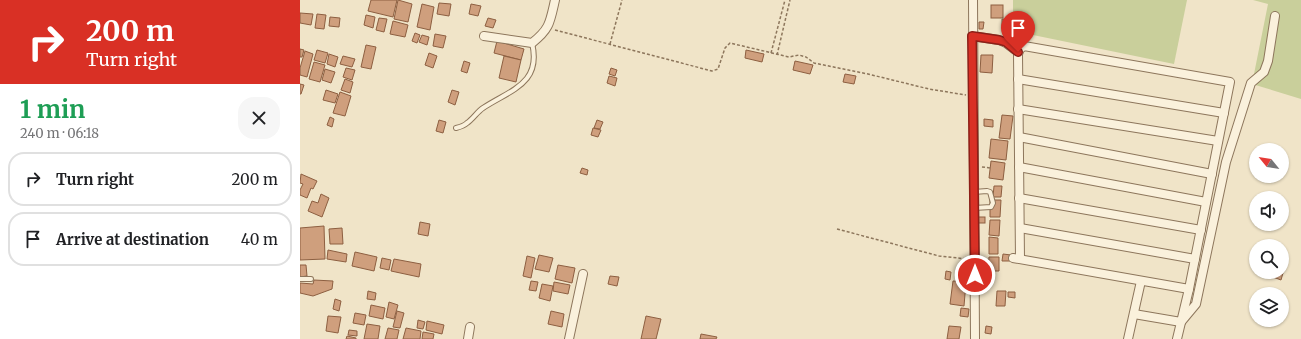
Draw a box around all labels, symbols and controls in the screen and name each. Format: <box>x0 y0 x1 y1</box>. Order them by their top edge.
pin <box>1001 11 1035 52</box>
text: 200 m <box>86 13 174 49</box>
icon: right <box>20 16 72 68</box>
icon: arrive <box>1007 17 1029 39</box>
text: Turn right <box>86 48 177 71</box>
text: 1 min <box>20 94 85 125</box>
button: close <box>238 97 280 139</box>
text: 240 m · 06:18 <box>20 125 99 142</box>
north arrow <box>1249 143 1289 183</box>
map controls <box>1249 143 1289 327</box>
icon: right <box>22 168 44 190</box>
text: Turn right <box>56 170 134 189</box>
text: 200 m <box>231 170 278 189</box>
button: sound <box>1249 191 1289 231</box>
icon: arrive <box>22 228 44 250</box>
text: Arrive at destination <box>56 230 209 249</box>
text: 40 m <box>241 230 278 249</box>
button: search <box>1249 239 1289 279</box>
position arrow <box>954 254 996 296</box>
button: layers <box>1249 287 1289 327</box>

